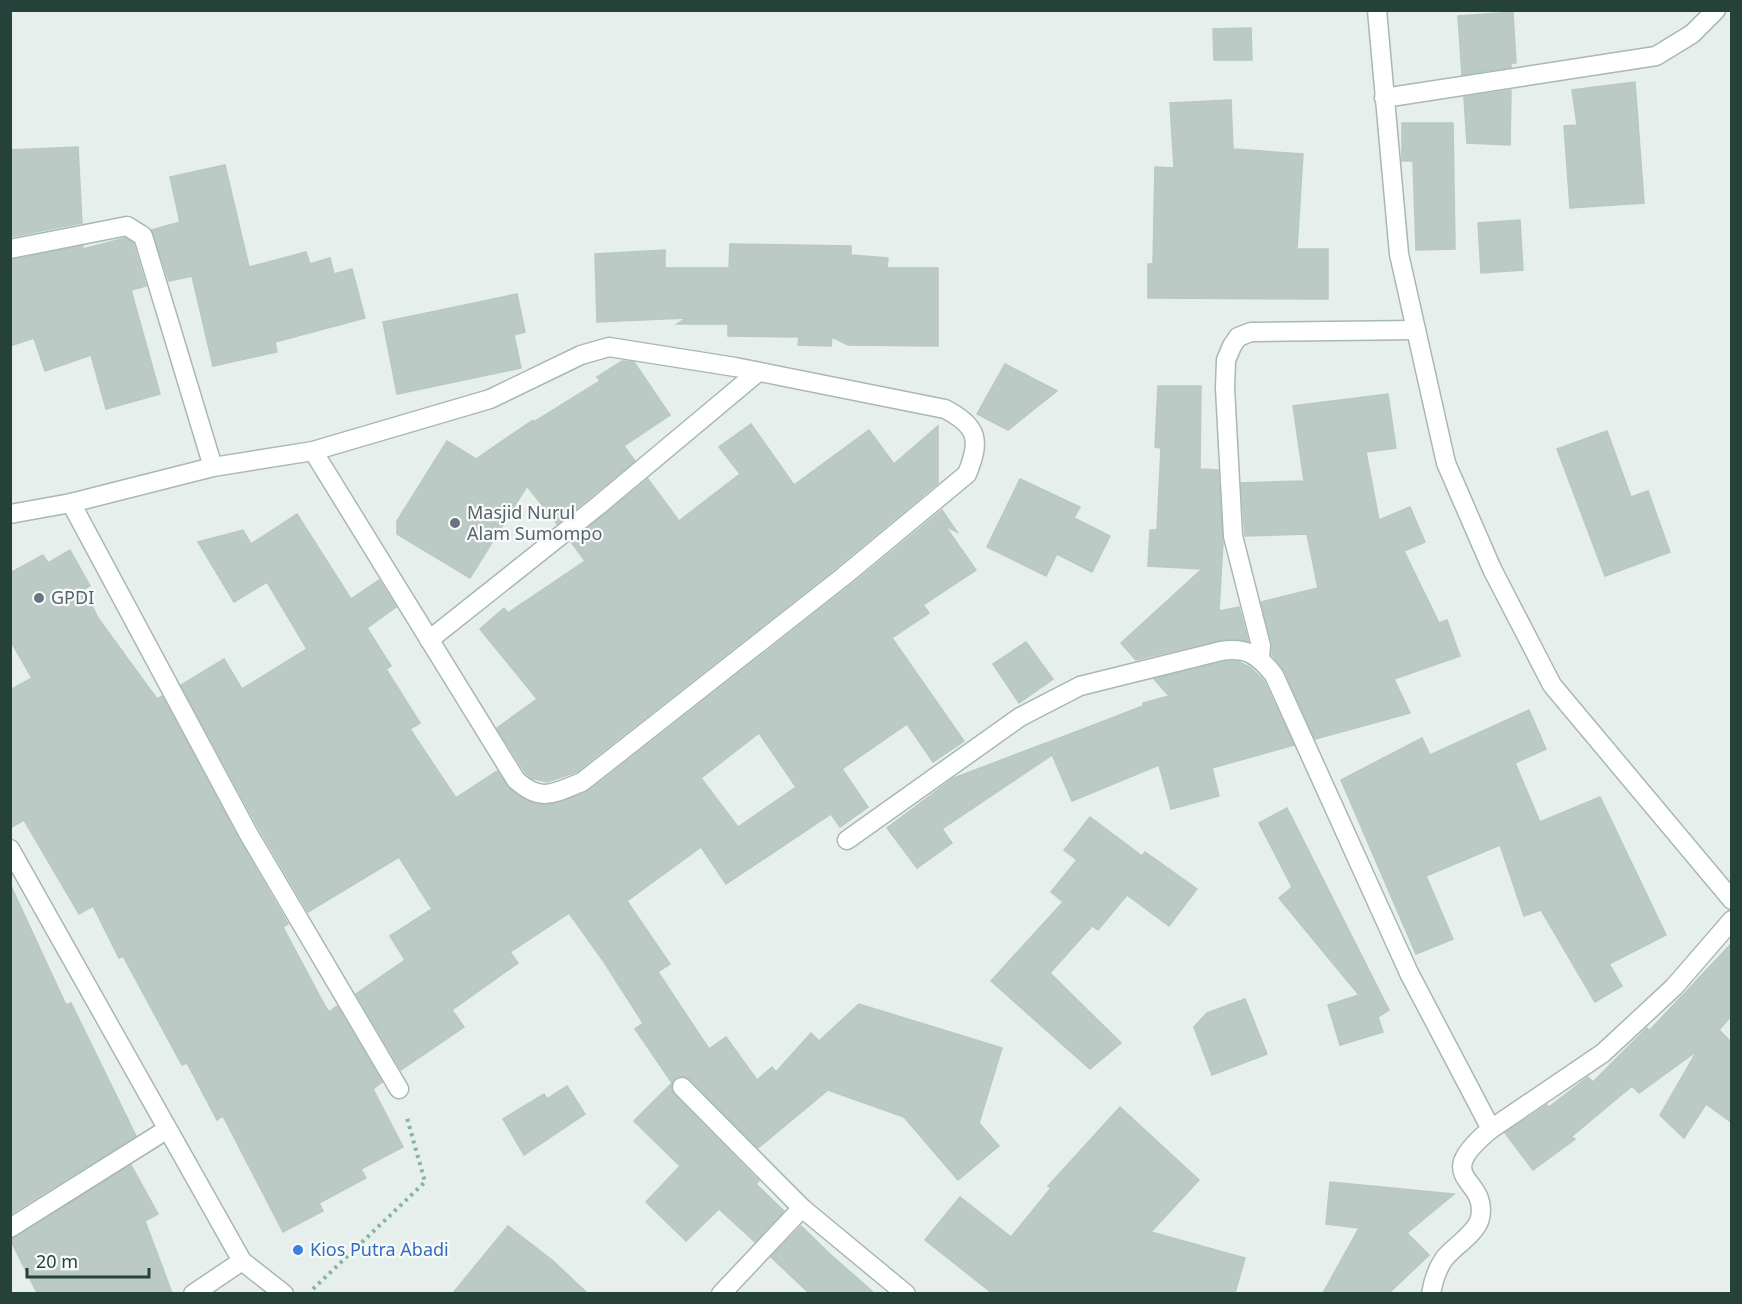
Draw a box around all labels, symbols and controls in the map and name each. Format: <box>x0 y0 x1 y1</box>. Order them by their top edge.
place label: Masjid Nurul Alam Sumompo <box>467 500 602 545</box>
marker: Masjid Nurul Alam Sumompo <box>448 516 462 530</box>
place label: GPDI <box>51 585 94 609</box>
marker: GPDI <box>32 591 46 605</box>
place label: Kios Putra Abadi <box>310 1237 449 1261</box>
scale bar <box>27 1241 148 1279</box>
marker: Kios Putra Abadi <box>291 1243 305 1257</box>
text: 20 m <box>36 1249 78 1273</box>

